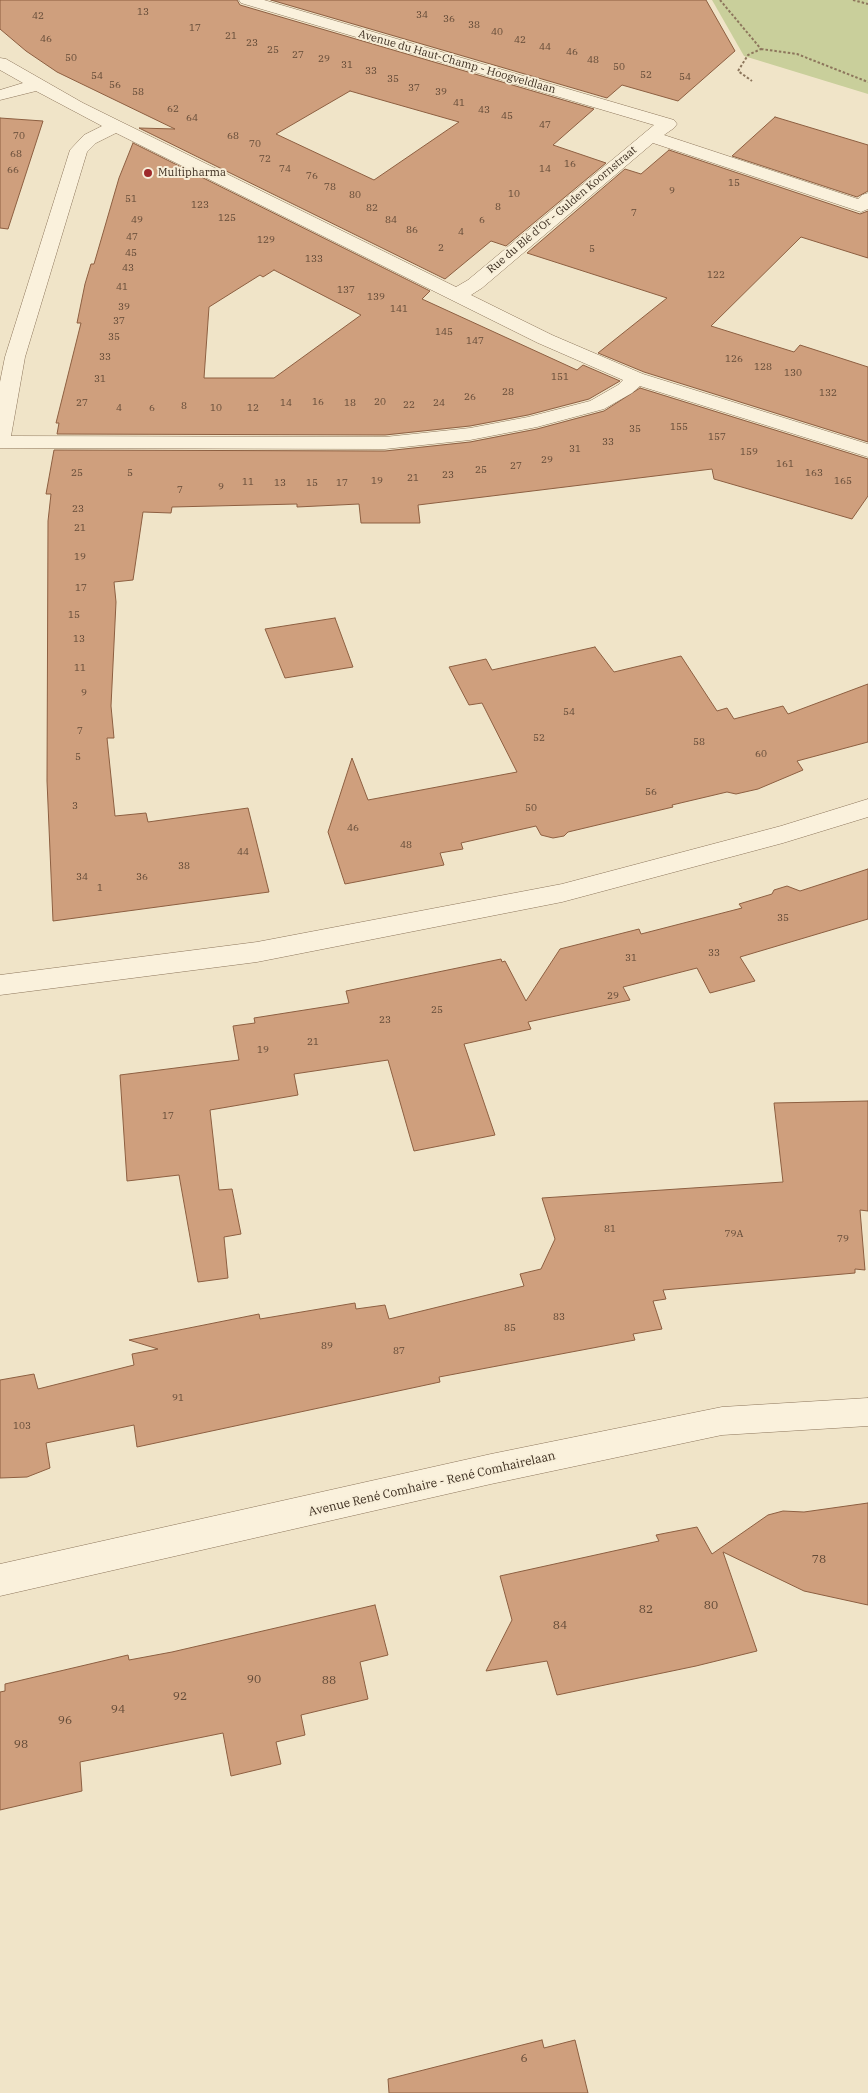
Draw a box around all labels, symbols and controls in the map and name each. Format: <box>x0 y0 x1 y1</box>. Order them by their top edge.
house number: 13 <box>137 6 149 18</box>
house number: 34 <box>416 9 428 21</box>
house number: 42 <box>32 10 44 22</box>
house number: 36 <box>443 13 455 25</box>
house number: 38 <box>468 19 480 31</box>
house number: 17 <box>189 22 201 34</box>
house number: 40 <box>491 26 503 38</box>
street label: Avenue du Haut-Champ - Hoogveldlaan <box>357 27 557 97</box>
house number: 21 <box>225 30 237 42</box>
house number: 46 <box>40 33 52 45</box>
house number: 42 <box>514 34 526 46</box>
house number: 23 <box>246 37 258 49</box>
house number: 44 <box>539 41 551 53</box>
house number: 25 <box>267 44 279 56</box>
house number: 46 <box>566 46 578 58</box>
house number: 27 <box>292 49 304 61</box>
house number: 50 <box>65 52 77 64</box>
house number: 29 <box>318 53 330 65</box>
house number: 48 <box>587 54 599 66</box>
house number: 31 <box>341 59 353 71</box>
house number: 50 <box>613 61 625 73</box>
house number: 33 <box>365 65 377 77</box>
house number: 52 <box>640 69 652 81</box>
house number: 54 <box>91 70 103 82</box>
house number: 54 <box>679 71 691 83</box>
house number: 35 <box>387 73 399 85</box>
house number: 56 <box>109 79 121 91</box>
house number: 37 <box>408 82 420 94</box>
house number: 58 <box>132 86 144 98</box>
house number: 39 <box>435 86 447 98</box>
house number: 41 <box>453 97 465 109</box>
house number: 62 <box>167 103 179 115</box>
house number: 43 <box>478 104 490 116</box>
house number: 45 <box>501 110 513 122</box>
house number: 64 <box>186 112 198 124</box>
house number: 47 <box>539 119 551 131</box>
house number: 70 <box>13 130 25 142</box>
house number: 68 <box>227 130 239 142</box>
house number: 70 <box>249 138 261 150</box>
street label: Rue du Blé d'Or - Gulden Koornstraat <box>485 144 639 276</box>
house number: 68 <box>10 148 22 160</box>
house number: 72 <box>259 153 271 165</box>
house number: 16 <box>564 158 576 170</box>
house number: 74 <box>279 163 291 175</box>
house number: 14 <box>539 163 551 175</box>
house number: 66 <box>7 164 19 176</box>
place label: Multipharma <box>158 166 226 180</box>
marker: Multipharma <box>142 167 154 179</box>
house number: 76 <box>306 170 318 182</box>
house number: 15 <box>728 177 740 189</box>
house number: 78 <box>324 181 336 193</box>
house number: 9 <box>669 185 675 197</box>
house number: 10 <box>508 188 520 200</box>
house number: 80 <box>349 189 361 201</box>
house number: 51 <box>125 193 137 205</box>
house number: 123 <box>191 199 209 211</box>
house number: 8 <box>495 201 501 213</box>
house number: 82 <box>366 202 378 214</box>
house number: 7 <box>631 207 637 219</box>
house number: 125 <box>218 212 236 224</box>
house number: 49 <box>131 214 143 226</box>
house number: 84 <box>385 214 397 226</box>
house number: 6 <box>479 214 485 226</box>
house number: 86 <box>406 224 418 236</box>
house number: 4 <box>458 226 464 238</box>
house number: 47 <box>126 231 138 243</box>
house number: 129 <box>257 234 275 246</box>
house number: 2 <box>438 242 444 254</box>
house number: 5 <box>589 243 595 255</box>
house number: 45 <box>125 247 137 259</box>
house number: 133 <box>305 253 323 265</box>
house number: 43 <box>122 262 134 274</box>
house number: 122 <box>707 269 725 281</box>
house number: 41 <box>116 281 128 293</box>
house number: 137 <box>337 284 355 296</box>
house number: 139 <box>367 291 385 303</box>
house number: 39 <box>118 301 130 313</box>
house number: 141 <box>390 303 408 315</box>
house number: 37 <box>113 315 125 327</box>
house number: 145 <box>435 326 453 338</box>
house number: 35 <box>108 331 120 343</box>
house number: 147 <box>466 335 484 347</box>
house number: 33 <box>99 351 111 363</box>
house number: 126 <box>725 353 743 365</box>
house number: 128 <box>754 361 772 373</box>
house number: 130 <box>784 367 802 379</box>
house number: 151 <box>551 371 569 383</box>
house number: 31 <box>94 373 106 385</box>
house number: 28 <box>502 386 514 398</box>
house number: 132 <box>819 387 837 399</box>
house number: 26 <box>464 391 476 403</box>
house number: 16 <box>312 396 324 408</box>
house number: 20 <box>374 396 386 408</box>
house number: 27 <box>76 397 88 409</box>
house number: 14 <box>280 397 292 409</box>
house number: 18 <box>344 397 356 409</box>
house number: 24 <box>433 397 445 409</box>
house number: 22 <box>403 399 415 411</box>
house number: 8 <box>181 400 187 412</box>
house number: 4 <box>116 402 122 414</box>
house number: 6 <box>149 402 155 414</box>
house number: 10 <box>210 402 222 414</box>
house number: 12 <box>247 402 259 414</box>
house number: 155 <box>670 421 688 433</box>
house number: 35 <box>629 423 641 435</box>
house number: 157 <box>708 431 726 443</box>
house number: 33 <box>602 436 614 448</box>
house number: 31 <box>569 443 581 455</box>
house number: 159 <box>740 446 758 458</box>
house number: 29 <box>541 454 553 466</box>
house number: 161 <box>776 458 794 470</box>
house number: 27 <box>510 460 522 472</box>
house number: 25 <box>475 464 487 476</box>
house number: 25 <box>71 467 83 479</box>
house number: 5 <box>127 467 133 479</box>
house number: 163 <box>805 467 823 479</box>
house number: 23 <box>442 469 454 481</box>
house number: 21 <box>407 472 419 484</box>
house number: 19 <box>371 475 383 487</box>
house number: 165 <box>834 475 852 487</box>
house number: 11 <box>242 476 254 488</box>
house number: 13 <box>274 477 286 489</box>
house number: 15 <box>306 477 318 489</box>
house number: 17 <box>336 477 348 489</box>
house number: 9 <box>218 481 224 493</box>
house number: 7 <box>177 484 183 496</box>
house number: 23 <box>72 503 84 515</box>
house number: 21 <box>74 522 86 534</box>
house number: 19 <box>74 551 86 563</box>
house number: 17 <box>75 582 87 594</box>
house number: 15 <box>68 609 80 621</box>
house number: 13 <box>73 633 85 645</box>
house number: 11 <box>74 662 86 674</box>
house number: 9 <box>81 687 87 699</box>
house number: 54 <box>563 706 575 718</box>
house number: 7 <box>77 725 83 737</box>
house number: 52 <box>533 732 545 744</box>
house number: 58 <box>693 736 705 748</box>
house number: 60 <box>755 748 767 760</box>
house number: 5 <box>75 751 81 763</box>
house number: 56 <box>645 786 657 798</box>
house number: 3 <box>72 800 78 812</box>
house number: 50 <box>525 802 537 814</box>
house number: 46 <box>347 822 359 834</box>
house number: 48 <box>400 839 412 851</box>
house number: 44 <box>237 846 249 858</box>
house number: 38 <box>178 860 190 872</box>
house number: 34 <box>76 871 88 883</box>
house number: 36 <box>136 871 148 883</box>
house number: 1 <box>97 882 103 894</box>
house number: 35 <box>777 912 789 924</box>
house number: 33 <box>708 947 720 959</box>
house number: 31 <box>625 952 637 964</box>
house number: 29 <box>607 990 619 1002</box>
house number: 25 <box>431 1004 443 1016</box>
house number: 23 <box>379 1014 391 1026</box>
house number: 21 <box>307 1036 319 1048</box>
house number: 19 <box>257 1044 269 1056</box>
house number: 17 <box>162 1110 174 1122</box>
house number: 81 <box>604 1223 616 1235</box>
house number: 79A <box>725 1228 743 1240</box>
house number: 79 <box>837 1233 849 1245</box>
house number: 83 <box>553 1311 565 1323</box>
house number: 85 <box>504 1322 516 1334</box>
house number: 89 <box>321 1340 333 1352</box>
house number: 87 <box>393 1345 405 1357</box>
house number: 91 <box>172 1392 184 1404</box>
house number: 103 <box>13 1420 31 1432</box>
street label: Avenue René Comhaire - René Comhairelaan <box>307 1449 557 1519</box>
house number: 78 <box>812 1553 826 1567</box>
house number: 80 <box>704 1599 718 1613</box>
house number: 82 <box>639 1603 653 1617</box>
house number: 84 <box>553 1619 567 1633</box>
house number: 90 <box>247 1673 261 1687</box>
house number: 88 <box>322 1674 336 1688</box>
house number: 92 <box>173 1690 187 1704</box>
house number: 94 <box>111 1703 125 1717</box>
house number: 96 <box>58 1714 72 1728</box>
house number: 98 <box>14 1738 28 1752</box>
house number: 6 <box>520 2052 528 2066</box>

